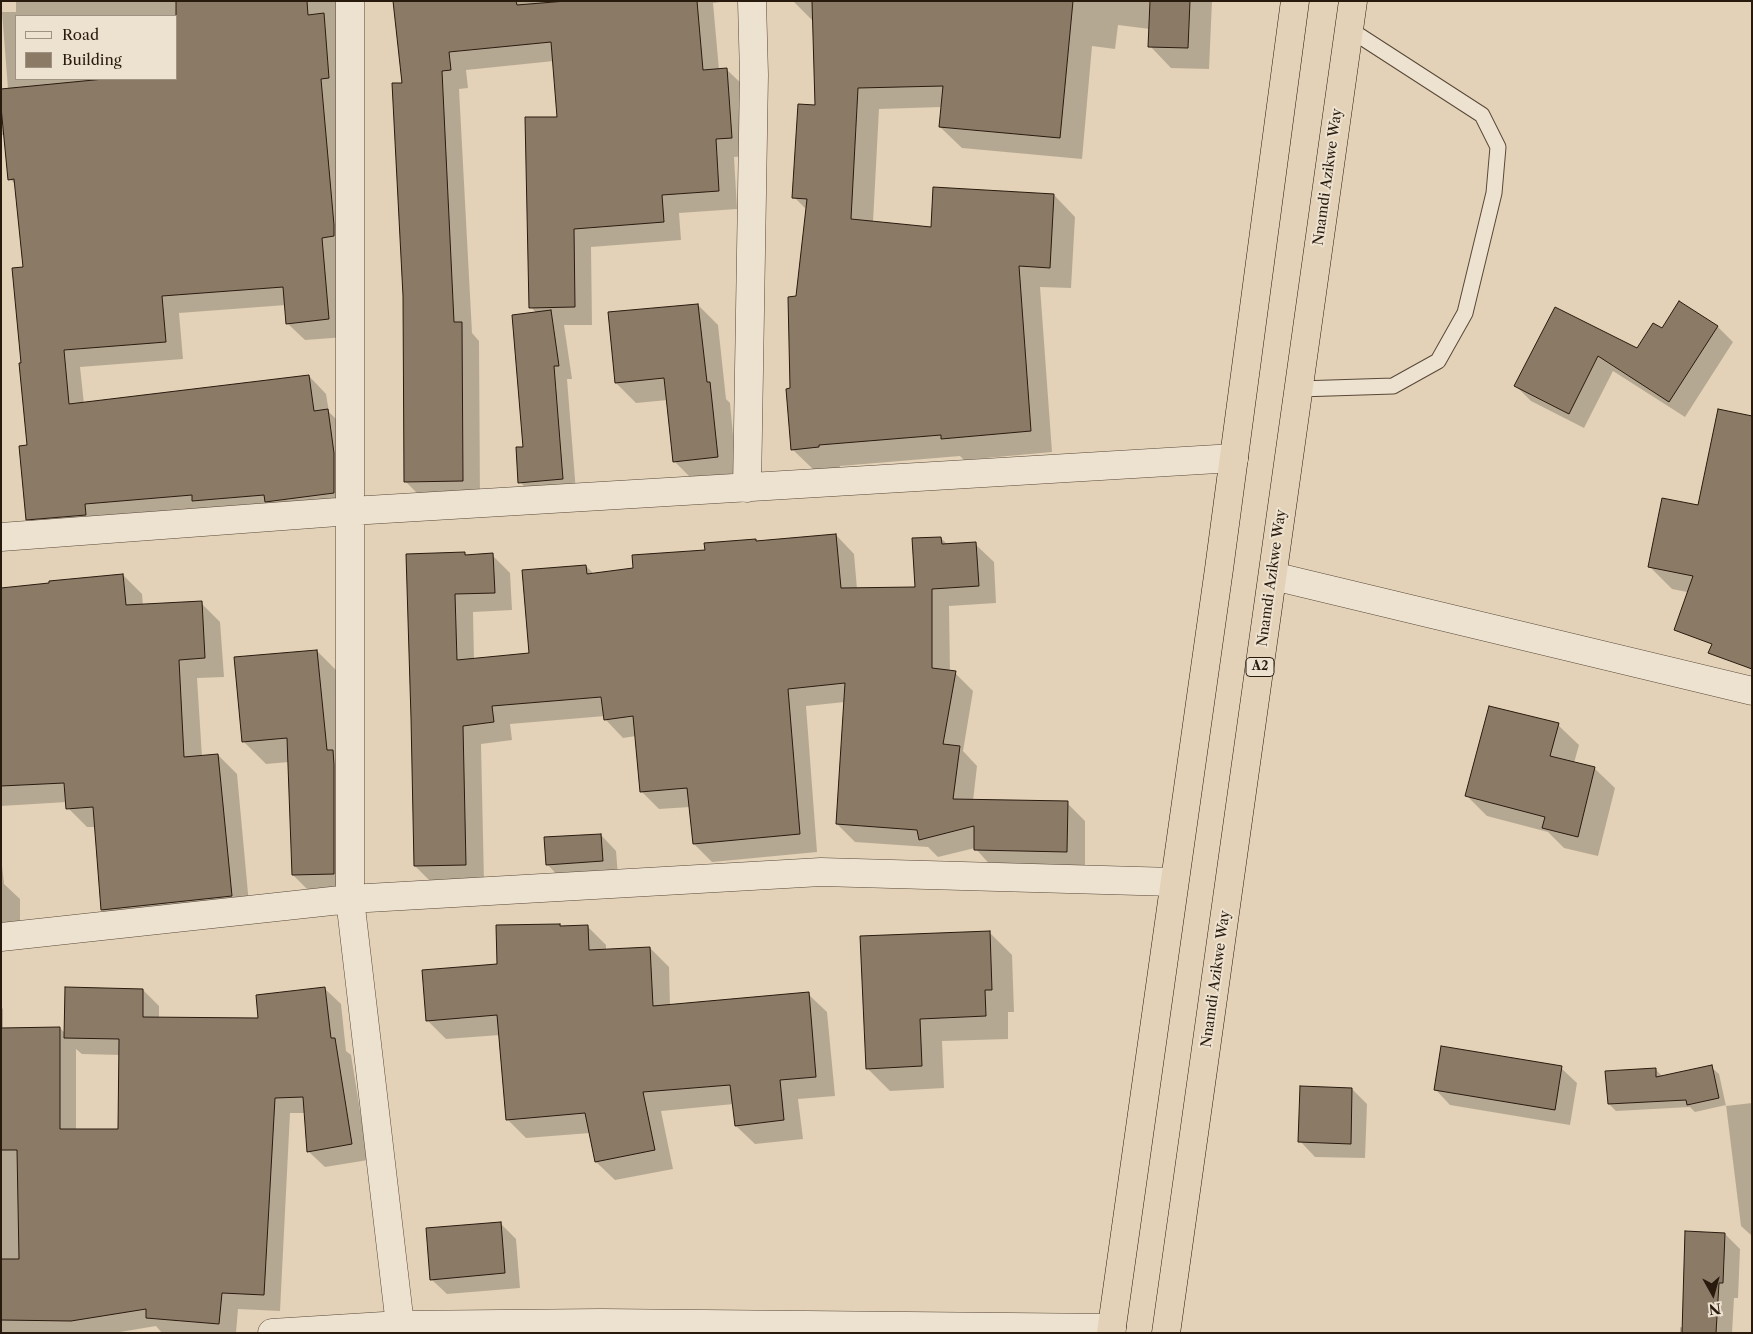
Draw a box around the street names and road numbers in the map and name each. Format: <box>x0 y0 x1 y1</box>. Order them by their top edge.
street label: Nnamdi Azikwe Way <box>1310 107 1346 247</box>
street label: Nnamdi Azikwe Way <box>1254 508 1290 648</box>
road number: A2 <box>1246 658 1274 676</box>
street label: Nnamdi Azikwe Way <box>1198 909 1234 1049</box>

